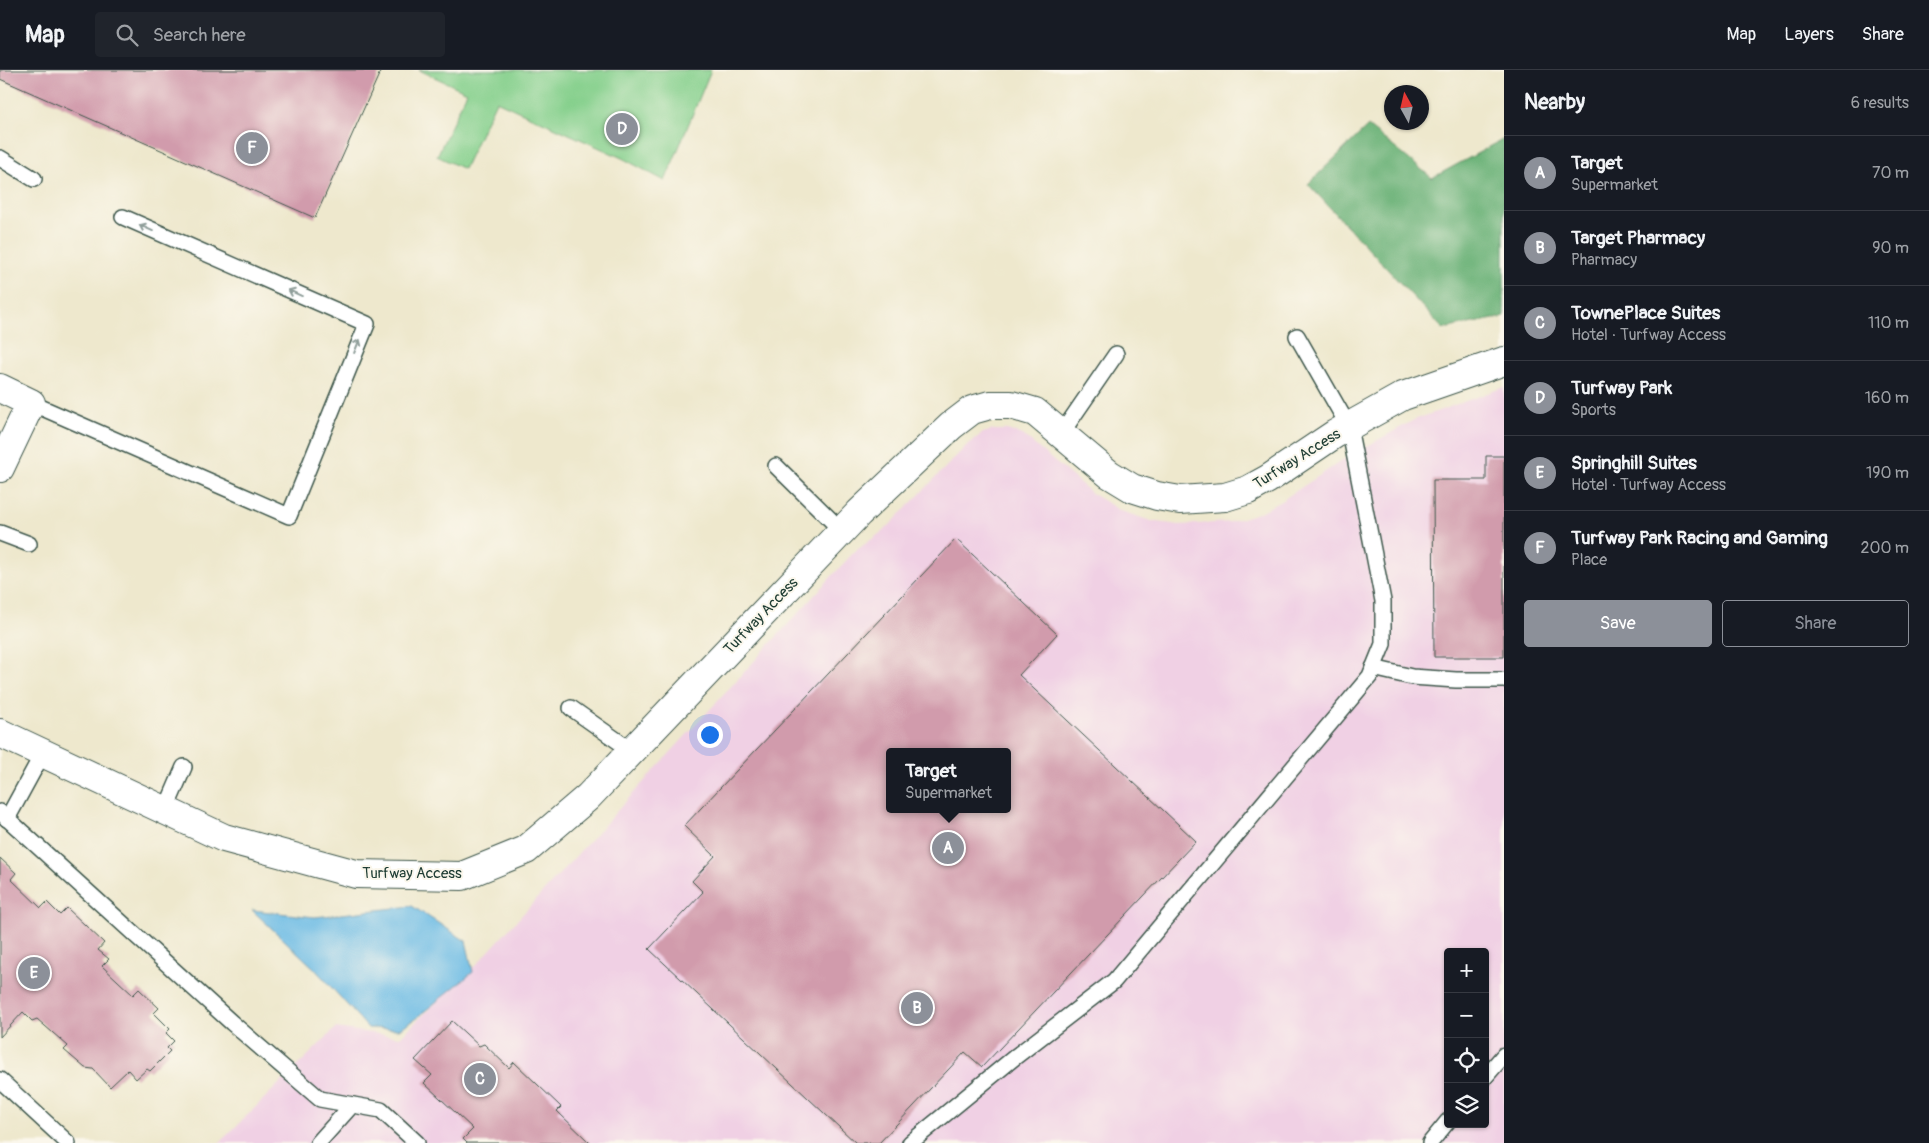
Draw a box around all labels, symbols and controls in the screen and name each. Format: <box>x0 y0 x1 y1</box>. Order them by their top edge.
search box <box>95 12 445 57</box>
text: Map <box>25 20 65 49</box>
icon: search <box>113 21 141 49</box>
text: Search here <box>153 23 246 47</box>
text: Map <box>1727 23 1756 46</box>
text: Layers <box>1784 23 1834 46</box>
text: Share <box>1862 23 1904 46</box>
north arrow <box>1384 85 1429 130</box>
text: Nearby <box>1524 89 1585 116</box>
text: 6 results <box>1851 93 1909 113</box>
pin: D <box>606 110 638 148</box>
pin: F <box>236 129 268 167</box>
text: Target <box>1571 151 1623 175</box>
text: A <box>1535 163 1545 183</box>
text: 70 m <box>1872 163 1909 183</box>
text: Supermarket <box>1571 175 1658 195</box>
one-way arrow <box>139 222 154 232</box>
text: Target Pharmacy <box>1571 226 1705 250</box>
text: B <box>1535 238 1545 258</box>
text: 90 m <box>1872 238 1909 258</box>
text: Pharmacy <box>1571 250 1637 270</box>
one-way arrow <box>288 287 303 297</box>
text: TownePlace Suites <box>1571 301 1720 325</box>
text: C <box>1535 313 1545 333</box>
text: 110 m <box>1868 313 1909 333</box>
text: Hotel · Turfway Access <box>1571 325 1726 345</box>
one-way arrow <box>354 339 363 354</box>
text: Turfway Park <box>1571 376 1672 400</box>
text: D <box>1535 388 1545 408</box>
text: 160 m <box>1865 388 1909 408</box>
text: Sports <box>1571 400 1616 420</box>
street label: Turfway Access <box>1250 424 1344 493</box>
text: Springhill Suites <box>1571 451 1697 475</box>
text: E <box>1536 463 1544 483</box>
text: 190 m <box>1866 463 1909 483</box>
text: Hotel · Turfway Access <box>1571 475 1726 495</box>
text: Turfway Park Racing and Gaming <box>1571 526 1828 550</box>
text: F <box>1535 538 1545 558</box>
text: 200 m <box>1861 538 1909 558</box>
text: Place <box>1571 550 1607 570</box>
street label: Turfway Access <box>720 573 803 658</box>
button: Save <box>1524 600 1712 647</box>
button: Share <box>1722 600 1909 647</box>
your location <box>697 722 723 748</box>
popup <box>886 748 1011 813</box>
text: Target <box>905 759 957 783</box>
text: Supermarket <box>905 783 992 803</box>
pin: A <box>932 829 964 867</box>
street label: Turfway Access <box>362 864 462 883</box>
map controls <box>1444 948 1489 1128</box>
button: + <box>1444 948 1489 993</box>
pin: E <box>18 954 50 992</box>
pin: B <box>901 989 933 1027</box>
button: − <box>1444 993 1489 1038</box>
button: locate <box>1444 1038 1489 1083</box>
pin: C <box>464 1060 496 1098</box>
button: layers <box>1444 1083 1489 1128</box>

